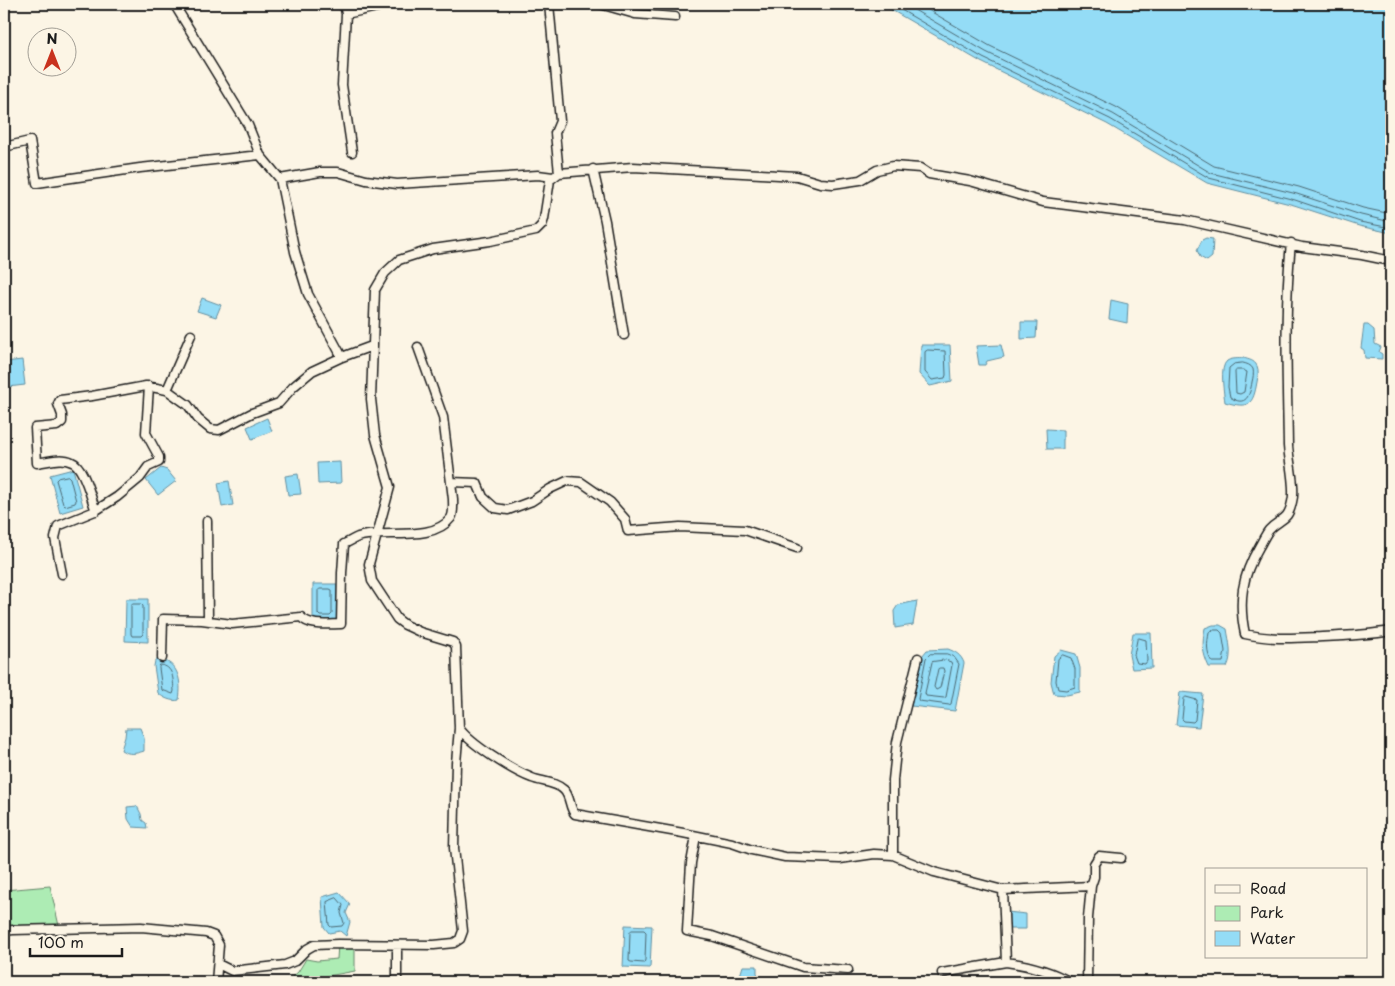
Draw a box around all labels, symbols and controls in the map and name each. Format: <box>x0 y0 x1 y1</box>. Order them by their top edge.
north arrow <box>28 28 78 78</box>
text: N <box>46 28 58 49</box>
legend <box>1205 868 1368 958</box>
text: Road <box>1250 876 1286 899</box>
text: Park <box>1250 900 1284 923</box>
scale bar <box>30 926 122 958</box>
text: Water <box>1250 926 1295 949</box>
text: 100 m <box>38 930 84 953</box>

